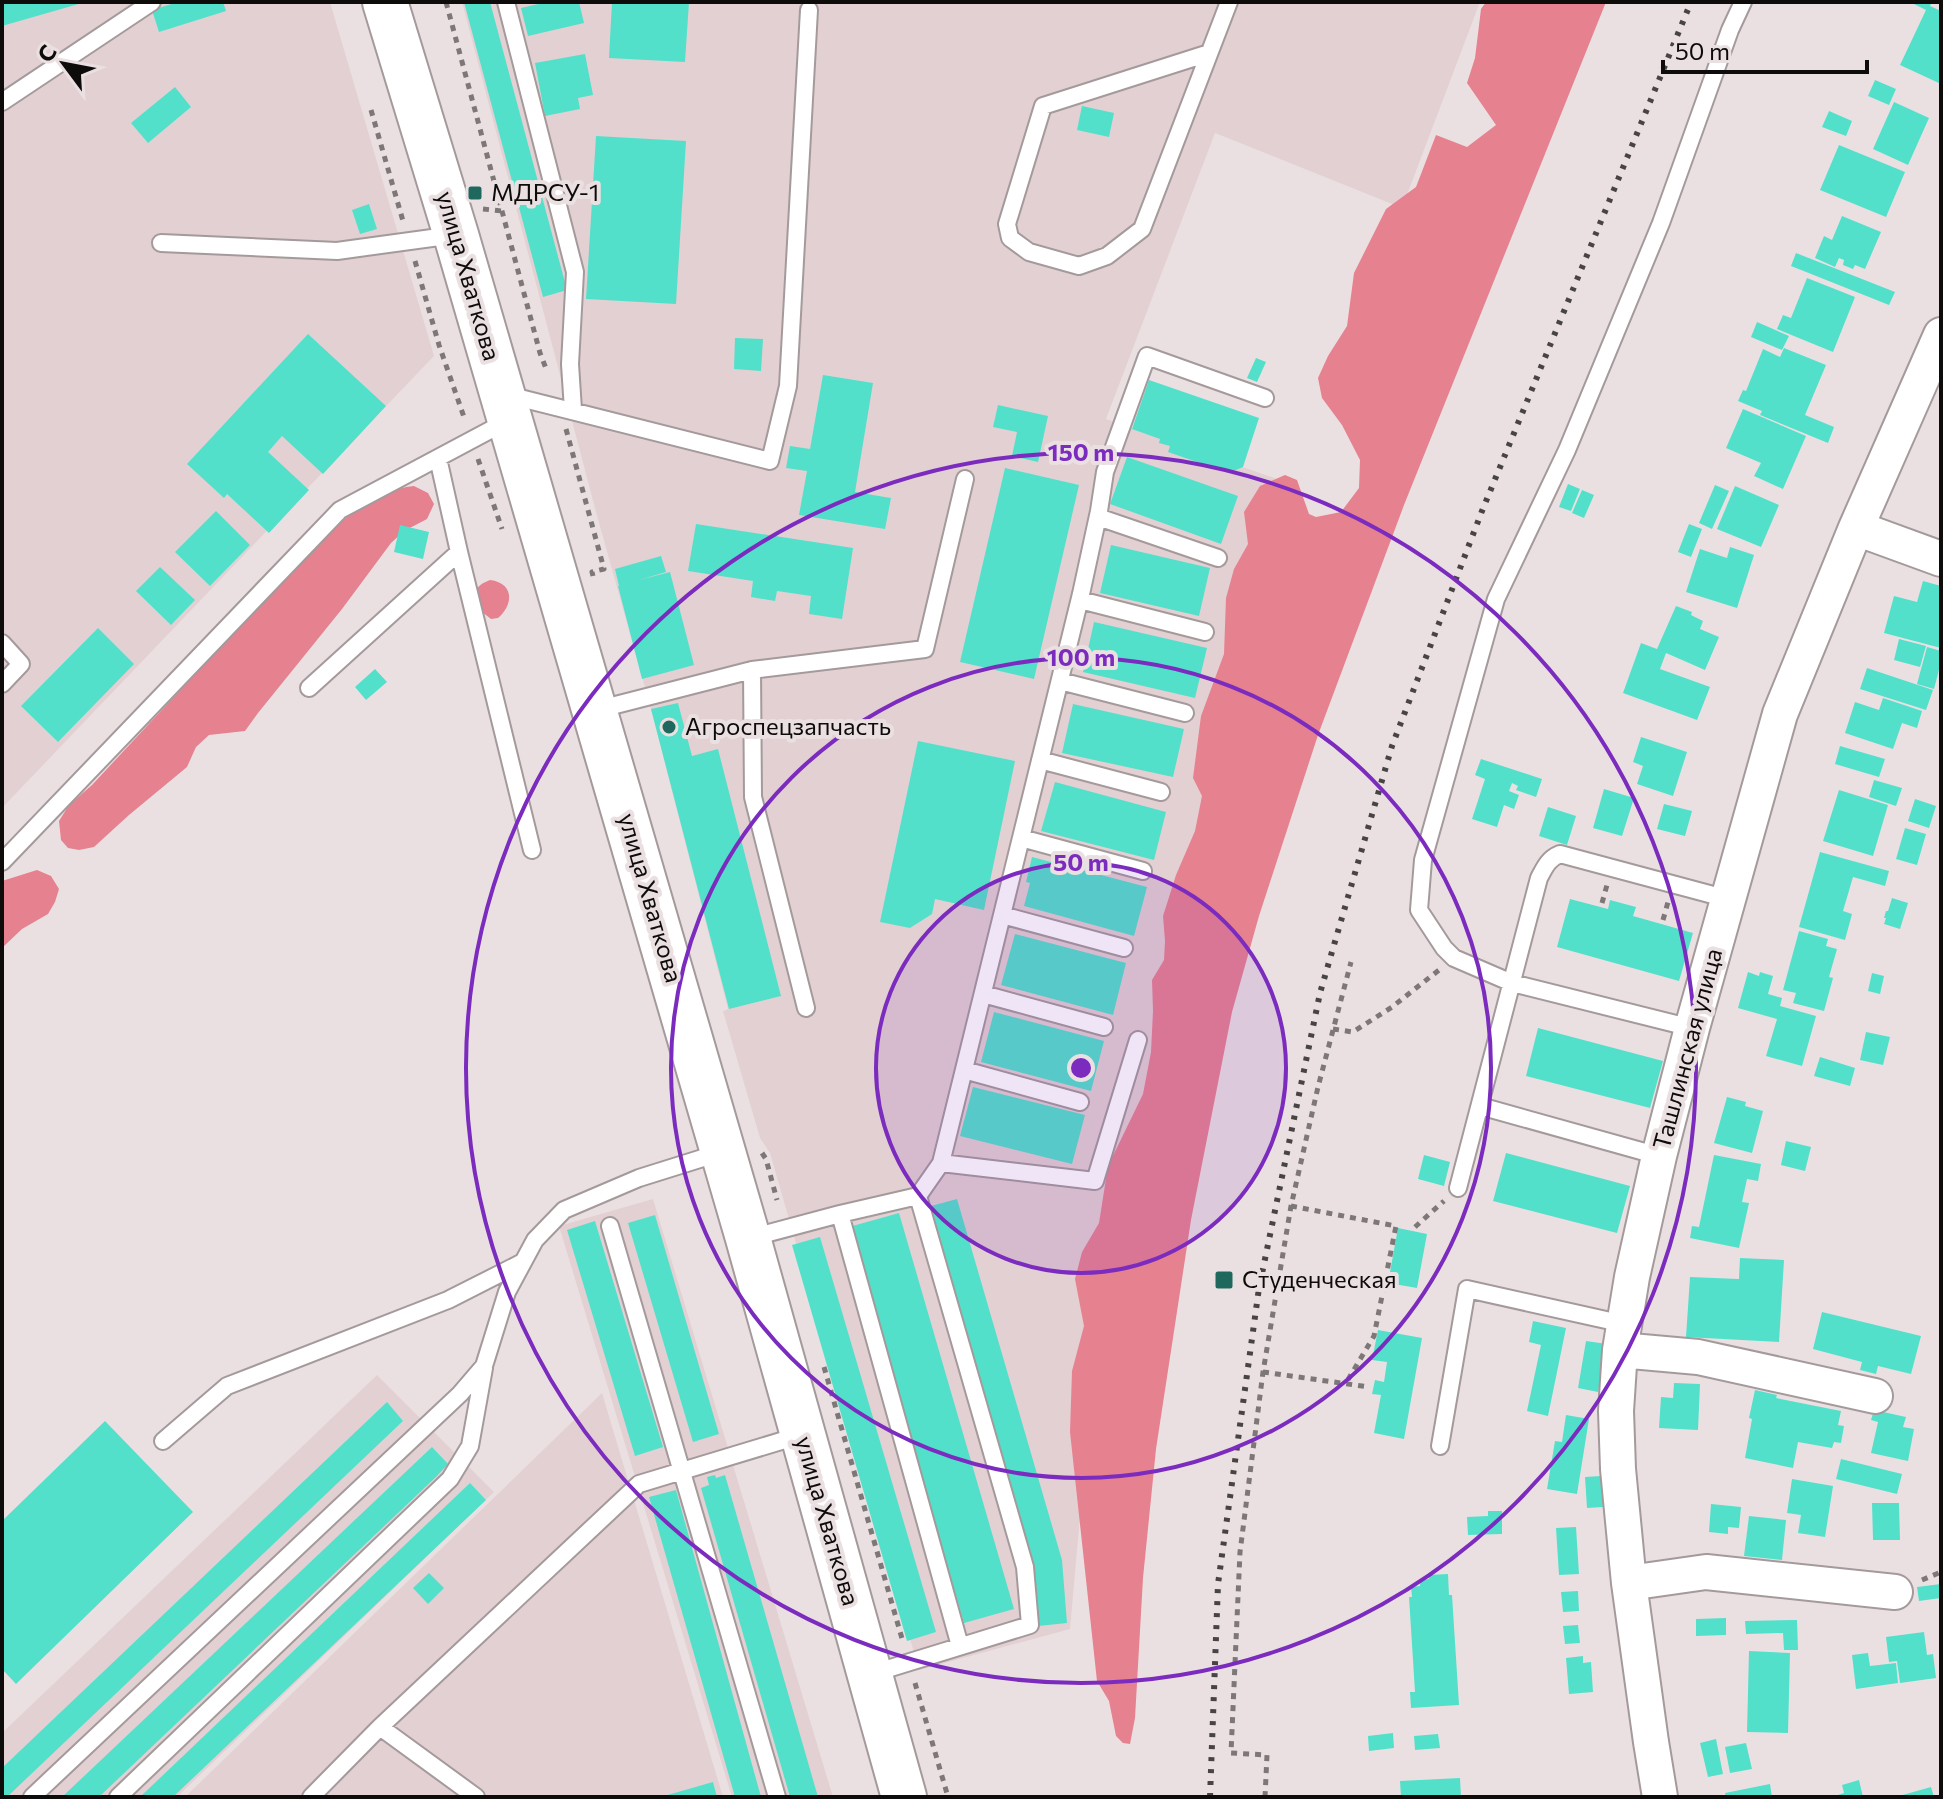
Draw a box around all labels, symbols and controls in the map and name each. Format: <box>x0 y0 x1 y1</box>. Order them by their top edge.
north arrow <box>24 24 104 104</box>
scale bar <box>1663 24 1867 74</box>
text: 50 m <box>1675 36 1730 65</box>
text: С <box>31 40 62 67</box>
place label: МДРСУ-1 <box>491 177 599 206</box>
marker: МДРСУ-1 <box>466 184 484 202</box>
street label: улица Хваткова <box>431 188 507 364</box>
text: 150 m <box>1048 437 1114 466</box>
text: 100 m <box>1047 642 1115 671</box>
place label: Агроспецзапчасть <box>685 711 891 740</box>
marker: Агроспецзапчасть <box>660 718 678 736</box>
street label: улица Хваткова <box>613 810 689 986</box>
text: 50 m <box>1053 847 1109 876</box>
street label: Ташлинская улица <box>1646 945 1727 1152</box>
centre of rings <box>1067 1054 1095 1082</box>
place label: Студенческая <box>1242 1264 1397 1293</box>
marker: Студенческая <box>1213 1269 1235 1291</box>
street label: улица Хваткова <box>790 1433 866 1609</box>

